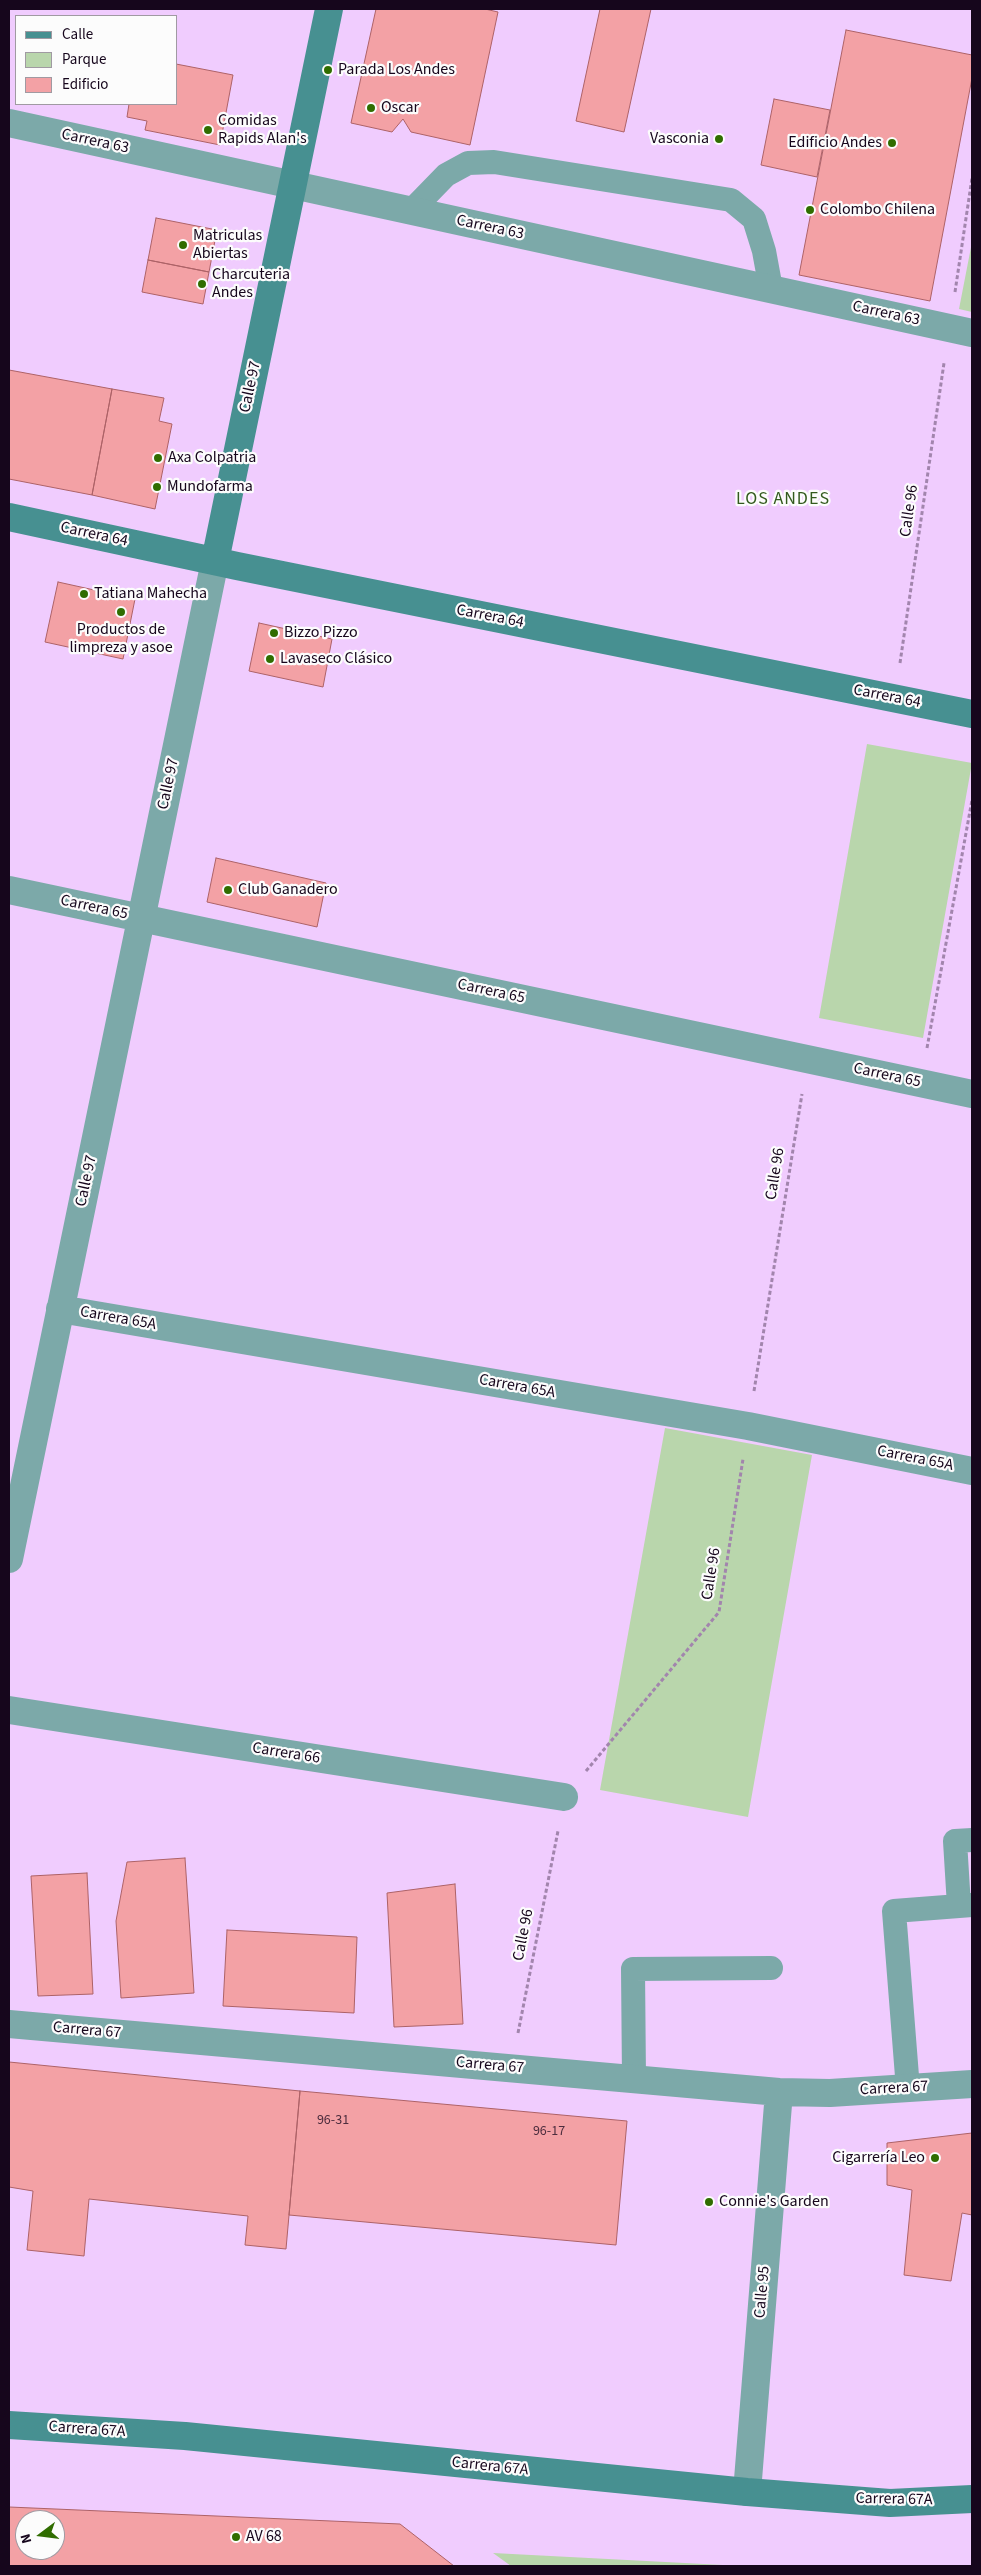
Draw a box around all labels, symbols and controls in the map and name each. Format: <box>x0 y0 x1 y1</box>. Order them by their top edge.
legend <box>15 15 178 105</box>
text: Calle <box>62 24 93 45</box>
text: Parque <box>62 49 106 70</box>
place label: Parada Los Andes <box>338 60 455 80</box>
marker: Parada Los Andes <box>322 64 334 76</box>
text: Edificio <box>62 74 109 95</box>
place label: Oscar <box>381 98 419 118</box>
marker: Oscar <box>365 102 377 114</box>
place label: Comidas Rapids Alan's <box>218 111 307 149</box>
marker: Comidas Rapids Alan's <box>202 124 214 136</box>
street label: Carrera 63 <box>60 125 130 159</box>
place label: Vasconia <box>650 129 709 149</box>
marker: Vasconia <box>713 133 725 145</box>
place label: Edificio Andes <box>788 133 882 153</box>
marker: Edificio Andes <box>886 137 898 149</box>
place label: Colombo Chilena <box>820 200 935 220</box>
marker: Colombo Chilena <box>804 204 816 216</box>
street label: Carrera 63 <box>455 211 525 245</box>
place label: Matriculas Abiertas <box>193 226 262 264</box>
marker: Matriculas Abiertas <box>177 239 189 251</box>
place label: Charcuteria Andes <box>212 265 290 303</box>
marker: Charcuteria Andes <box>196 278 208 290</box>
street label: Carrera 63 <box>851 297 921 331</box>
street label: Calle 97 <box>236 359 266 415</box>
place label: Axa Colpatria <box>168 448 256 468</box>
marker: Axa Colpatria <box>152 452 164 464</box>
place label: Mundofarma <box>167 477 253 497</box>
marker: Mundofarma <box>151 481 163 493</box>
street label: Calle 96 <box>897 484 923 538</box>
district label: LOS ANDES <box>735 489 831 511</box>
street label: Carrera 64 <box>59 518 129 552</box>
place label: Tatiana Mahecha <box>94 584 207 604</box>
marker: Tatiana Mahecha <box>78 588 90 600</box>
street label: Carrera 64 <box>455 601 525 633</box>
marker: Productos de limpreza y asoe <box>115 606 127 618</box>
place label: Productos de limpreza y asoe <box>69 620 173 658</box>
place label: Bizzo Pizzo <box>284 623 358 643</box>
marker: Bizzo Pizzo <box>268 627 280 639</box>
place label: Lavaseco Clásico <box>280 649 392 669</box>
marker: Lavaseco Clásico <box>264 653 276 665</box>
street label: Carrera 64 <box>852 681 922 713</box>
street label: Calle 97 <box>154 756 184 812</box>
place label: Club Ganadero <box>238 880 338 900</box>
marker: Club Ganadero <box>222 884 234 896</box>
street label: Carrera 65 <box>59 891 129 925</box>
street label: Carrera 65 <box>456 975 526 1009</box>
street label: Carrera 65 <box>852 1059 922 1093</box>
street label: Calle 96 <box>762 1147 790 1201</box>
street label: Calle 97 <box>72 1153 102 1209</box>
street label: Carrera 65A <box>78 1303 158 1335</box>
street label: Carrera 65A <box>477 1371 557 1403</box>
street label: Carrera 65A <box>875 1442 955 1476</box>
street label: Calle 96 <box>698 1547 726 1601</box>
street label: Carrera 66 <box>251 1739 321 1769</box>
street label: Calle 96 <box>510 1907 538 1963</box>
street label: Carrera 67 <box>52 2018 122 2044</box>
street label: Carrera 67 <box>455 2053 525 2079</box>
street label: Carrera 67 <box>859 2078 929 2100</box>
house number: 96-31 <box>317 2113 349 2129</box>
house number: 96-17 <box>533 2124 565 2140</box>
place label: Cigarrería Leo <box>832 2148 925 2168</box>
marker: Cigarrería Leo <box>929 2152 941 2164</box>
place label: Connie's Garden <box>719 2192 829 2212</box>
marker: Connie's Garden <box>703 2196 715 2208</box>
street label: Calle 95 <box>751 2265 775 2319</box>
street label: Carrera 67A <box>48 2418 126 2442</box>
street label: Carrera 67A <box>451 2453 529 2481</box>
street label: Carrera 67A <box>855 2490 933 2510</box>
north arrow <box>15 2510 65 2560</box>
place label: AV 68 <box>246 2527 282 2547</box>
marker: AV 68 <box>230 2531 242 2543</box>
text: N <box>16 2532 37 2546</box>

